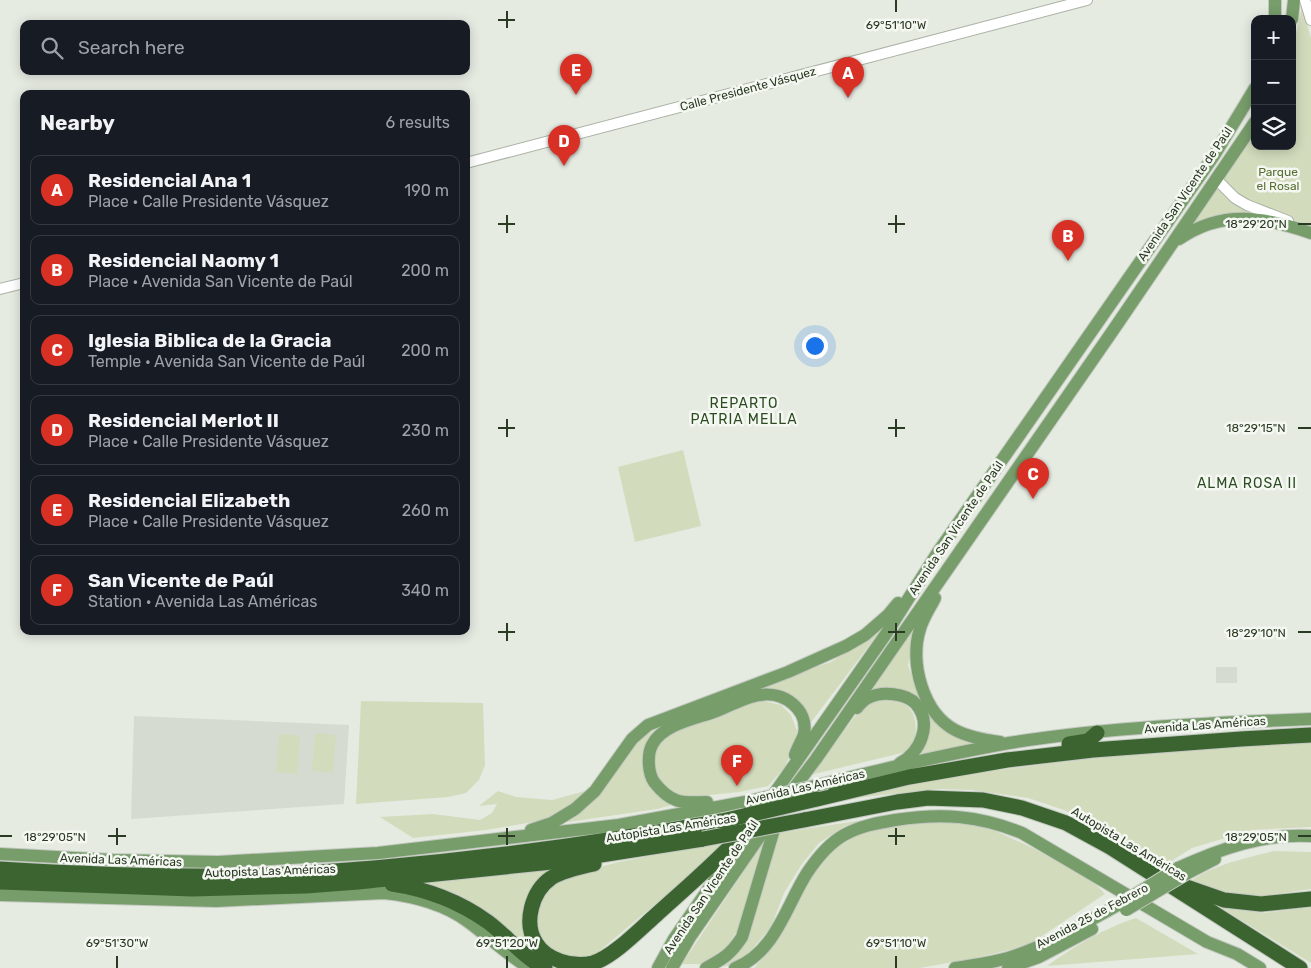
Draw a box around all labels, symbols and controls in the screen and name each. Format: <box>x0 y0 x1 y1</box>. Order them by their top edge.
map controls <box>1251 15 1296 150</box>
button: + <box>1251 15 1296 60</box>
text: 69°51'10"W <box>866 18 927 32</box>
search box <box>20 20 470 75</box>
icon: search <box>38 34 66 62</box>
text: Search here <box>78 36 185 59</box>
pin: E <box>560 54 592 95</box>
pin: A <box>832 57 864 98</box>
button: − <box>1251 60 1296 105</box>
street label: Calle Presidente Vásquez <box>678 64 818 114</box>
button: layers <box>1251 105 1296 150</box>
text: Nearby <box>40 110 115 135</box>
text: 6 results <box>385 113 450 132</box>
street label: Avenida San Vicente de Paúl <box>1135 124 1235 264</box>
pin: D <box>548 125 580 166</box>
park label: Parque el Rosal <box>1257 165 1300 193</box>
text: Residencial Ana 1 <box>88 169 251 192</box>
text: A <box>51 181 63 200</box>
text: 190 m <box>404 181 449 200</box>
text: Place · Calle Presidente Vásquez <box>88 192 329 211</box>
text: 18°29'20"N <box>1225 217 1287 231</box>
pin: B <box>1052 220 1084 261</box>
text: Residencial Naomy 1 <box>88 249 279 272</box>
text: B <box>51 261 63 280</box>
text: 200 m <box>401 261 449 280</box>
text: Place · Avenida San Vicente de Paúl <box>88 272 353 291</box>
text: Iglesia Biblica de la Gracia <box>88 329 331 352</box>
your location <box>802 333 828 359</box>
text: C <box>51 341 63 360</box>
text: 200 m <box>401 341 449 360</box>
text: Temple · Avenida San Vicente de Paúl <box>88 352 365 371</box>
district label: REPARTO PATRIA MELLA <box>690 395 798 428</box>
text: Residencial Merlot II <box>88 409 279 432</box>
text: D <box>51 421 63 440</box>
text: 230 m <box>402 421 449 440</box>
text: 18°29'15"N <box>1226 421 1286 435</box>
text: Place · Calle Presidente Vásquez <box>88 432 329 451</box>
street label: Avenida San Vicente de Paúl <box>906 458 1006 598</box>
pin: C <box>1017 458 1049 499</box>
district label: ALMA ROSA II <box>1197 475 1297 492</box>
text: Residencial Elizabeth <box>88 489 290 512</box>
text: E <box>52 501 62 520</box>
text: 260 m <box>402 501 449 520</box>
text: Place · Calle Presidente Vásquez <box>88 512 329 531</box>
text: San Vicente de Paúl <box>88 569 274 592</box>
text: F <box>52 581 62 600</box>
text: 340 m <box>401 581 449 600</box>
text: Station · Avenida Las Américas <box>88 592 317 611</box>
text: 18°29'10"N <box>1226 626 1286 640</box>
street label: Avenida Las Américas <box>1144 714 1266 736</box>
pin: F <box>721 745 753 786</box>
street label: Avenida Las Américas <box>744 766 866 808</box>
street label: Autopista Las Américas <box>1069 804 1189 884</box>
street label: Autopista Las Américas <box>605 811 737 845</box>
street label: Avenida San Vicente de Paúl <box>661 817 761 957</box>
text: 18°29'05"N <box>24 830 86 844</box>
text: 18°29'05"N <box>1225 830 1287 844</box>
street label: Avenida Las Américas <box>60 851 182 869</box>
street label: Autopista Las Américas <box>204 862 336 880</box>
street label: Avenida 25 de Febrero <box>1034 880 1150 951</box>
text: 69°51'30"W <box>86 936 149 950</box>
text: 69°51'20"W <box>476 936 539 950</box>
text: 69°51'10"W <box>866 936 927 950</box>

